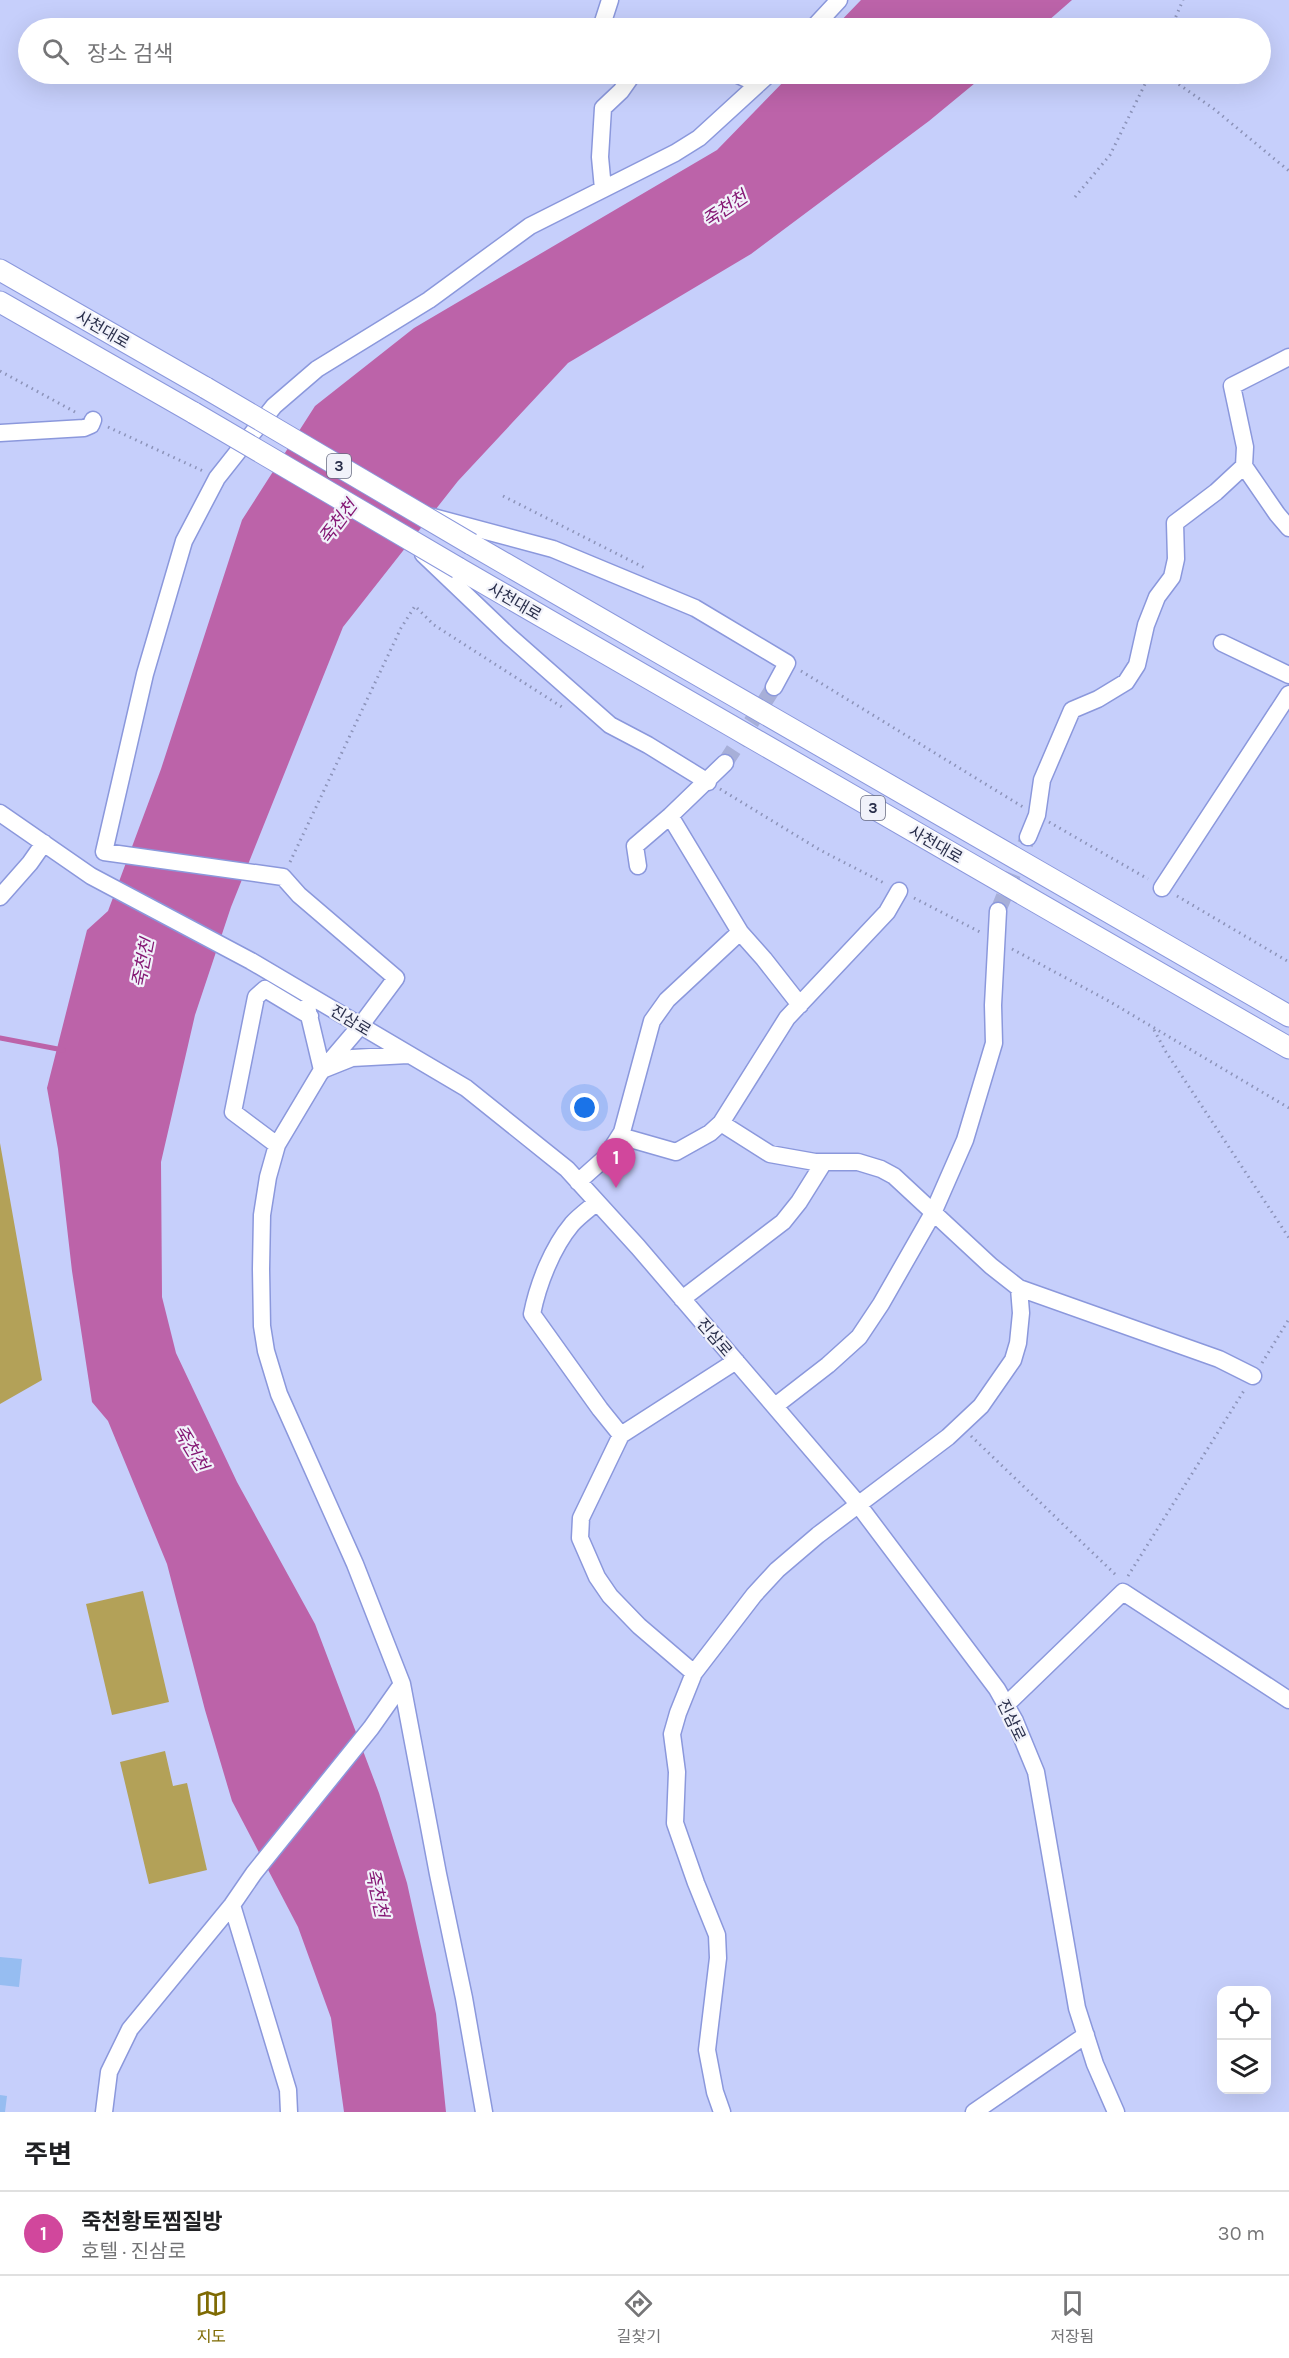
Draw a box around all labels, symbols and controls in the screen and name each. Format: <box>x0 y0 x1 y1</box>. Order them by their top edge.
search box <box>18 18 1271 84</box>
icon: search <box>39 35 72 68</box>
text: 장소 검색 <box>87 41 173 67</box>
water label: 죽천천 <box>698 185 754 232</box>
street label: 사천대로 <box>72 306 133 353</box>
road number: 3 <box>327 454 351 478</box>
water label: 죽천천 <box>314 494 363 548</box>
street label: 사천대로 <box>484 578 545 625</box>
road number: 3 <box>861 796 885 820</box>
street label: 사천대로 <box>905 821 966 868</box>
water label: 죽천천 <box>127 934 159 989</box>
street label: 진삼로 <box>327 1001 375 1040</box>
your location <box>570 1093 599 1122</box>
pin: 1 <box>596 1138 636 1188</box>
street label: 진삼로 <box>693 1314 736 1360</box>
water label: 죽천천 <box>169 1421 214 1477</box>
street label: 진삼로 <box>993 1696 1030 1744</box>
water label: 죽천천 <box>361 1866 393 1922</box>
map controls <box>1217 1986 1271 2094</box>
button: locate <box>1217 1986 1271 2040</box>
button: layers <box>1217 2040 1271 2094</box>
text: 주변 <box>24 2139 72 2170</box>
text: 죽천황토찜질방 <box>81 2209 223 2235</box>
text: 1 <box>40 2222 47 2245</box>
text: 30 m <box>1218 2222 1265 2245</box>
text: 호텔 · 진삼로 <box>81 2240 186 2263</box>
tab: 지도 <box>195 2287 228 2347</box>
tab: 길찾기 <box>617 2287 661 2347</box>
tab: 저장됨 <box>1050 2287 1094 2347</box>

